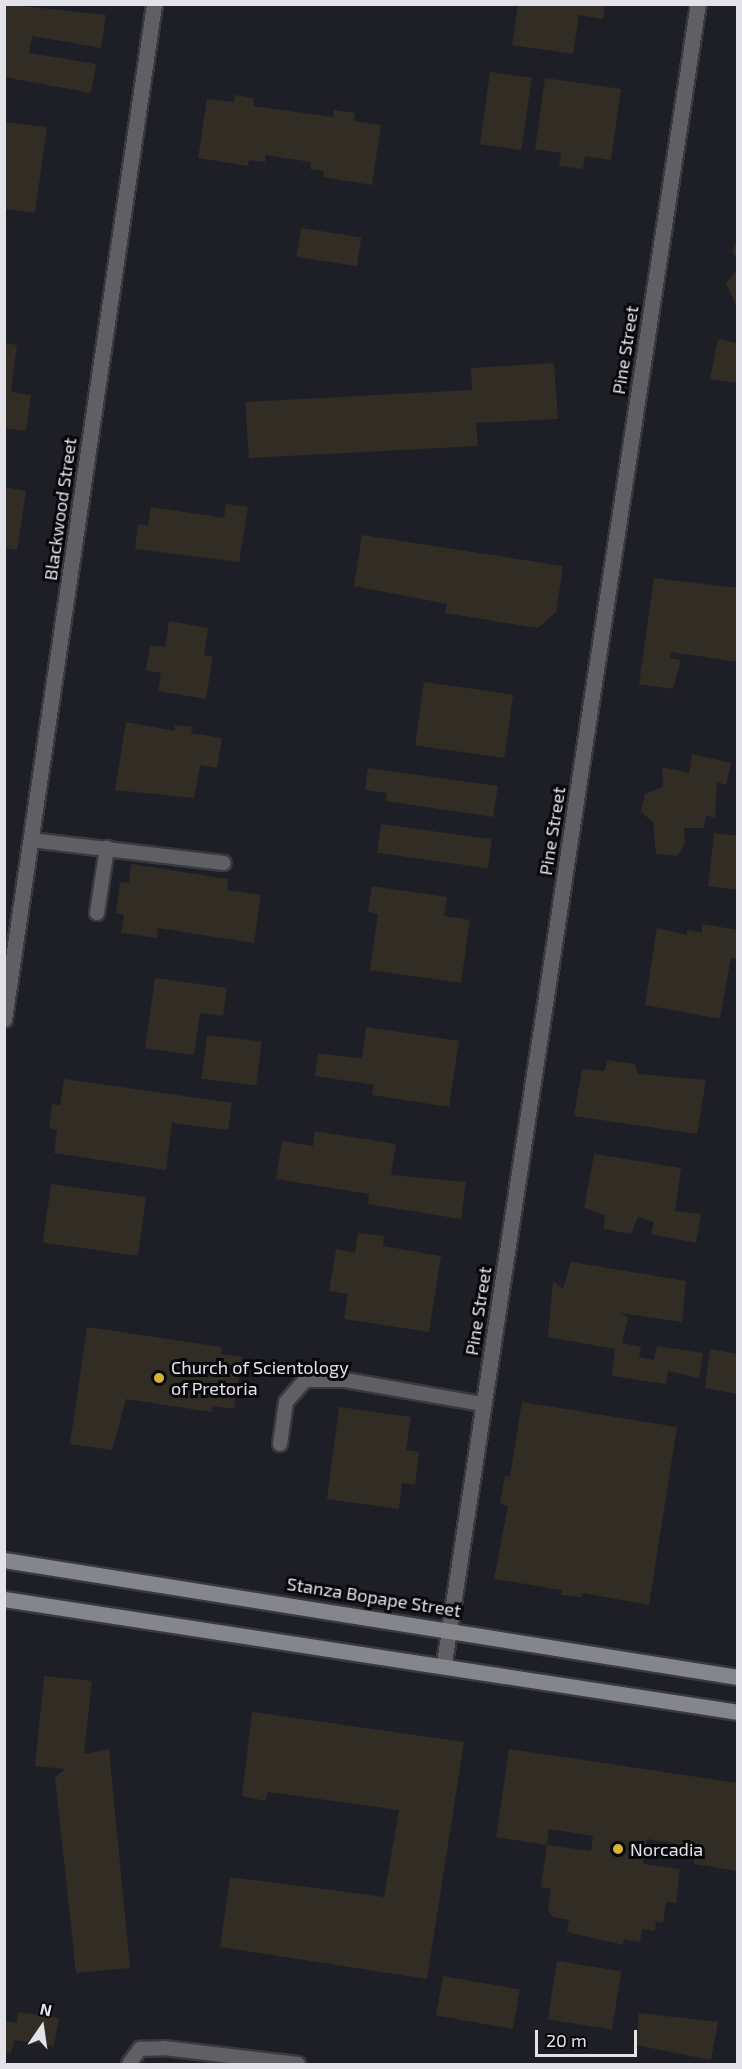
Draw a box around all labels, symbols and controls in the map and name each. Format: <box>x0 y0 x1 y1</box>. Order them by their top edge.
street label: Pine Street <box>607 304 643 396</box>
street label: Blackwood Street <box>39 436 81 582</box>
street label: Pine Street <box>534 785 570 877</box>
street label: Pine Street <box>460 1265 496 1357</box>
place label: Church of Scientology of Pretoria <box>171 1357 349 1400</box>
marker: Church of Scientology of Pretoria <box>152 1371 166 1385</box>
street label: Stanza Bopape Street <box>285 1573 463 1621</box>
place label: Norcadia <box>630 1838 703 1860</box>
marker: Norcadia <box>611 1842 625 1856</box>
north arrow <box>12 1997 72 2057</box>
text: N <box>38 1998 54 2020</box>
scale bar <box>538 2018 640 2056</box>
text: 20 m <box>546 2029 587 2051</box>

